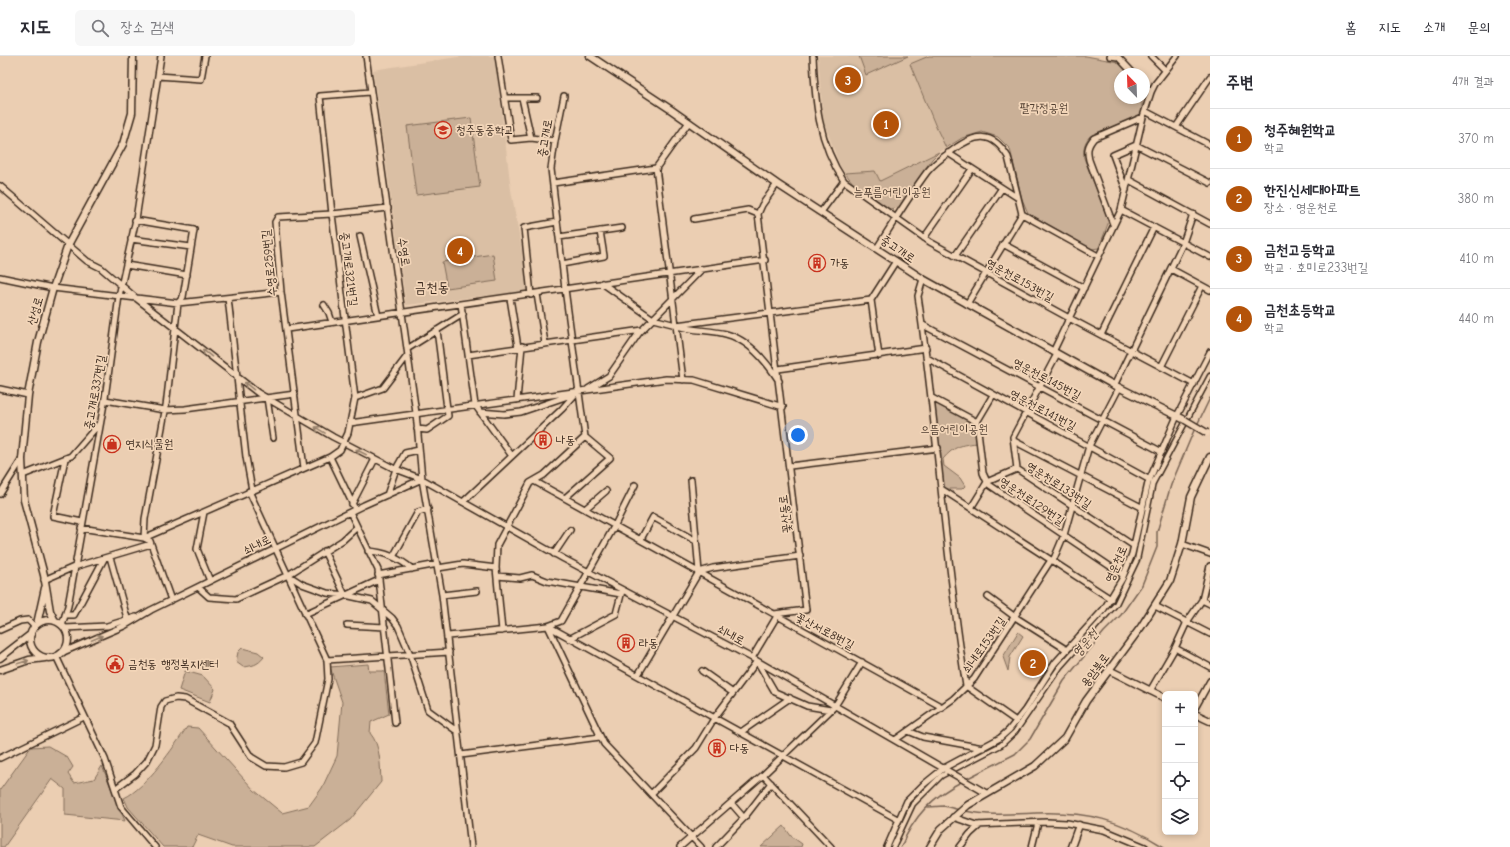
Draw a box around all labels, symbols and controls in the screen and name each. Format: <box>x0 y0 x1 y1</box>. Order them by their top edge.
search box <box>75 10 355 46</box>
text: 지도 <box>20 16 51 38</box>
icon: search <box>89 17 111 39</box>
text: 장소 검색 <box>121 18 174 36</box>
text: 홈 <box>1345 19 1356 36</box>
text: 지도 <box>1378 19 1401 36</box>
text: 소개 <box>1423 19 1445 36</box>
text: 문의 <box>1467 19 1490 36</box>
pin: 3 <box>835 65 861 95</box>
north arrow <box>1114 68 1150 104</box>
text: 주변 <box>1226 73 1253 92</box>
text: 4개 결과 <box>1452 74 1494 89</box>
park label: 팔각정공원 <box>1020 101 1068 115</box>
pin: 1 <box>873 109 899 139</box>
street label: 중고개로 <box>535 118 555 158</box>
school or university icon: 청주동중학교 <box>433 120 453 140</box>
text: 청주혜원학교 <box>1264 121 1336 139</box>
place label: 청주동중학교 <box>456 123 514 137</box>
text: 1 <box>1236 131 1242 146</box>
text: 370 m <box>1458 131 1494 146</box>
text: 학교 <box>1264 140 1285 155</box>
text: 한진신세대아파트 <box>1264 181 1361 199</box>
park label: 늘푸름어린이공원 <box>853 185 931 199</box>
text: 2 <box>1236 191 1242 206</box>
text: 380 m <box>1458 191 1494 206</box>
text: 장소 · 영운천로 <box>1264 200 1338 215</box>
street label: 수영로259번길 <box>258 228 279 297</box>
street label: 중고개로321번길 <box>337 231 361 307</box>
street label: 중고개로 <box>878 232 918 266</box>
pin: 4 <box>447 236 473 266</box>
street label: 수영로 <box>395 237 413 267</box>
text: 금천고등학교 <box>1264 241 1336 259</box>
text: 3 <box>1236 251 1242 266</box>
text: 410 m <box>1460 251 1494 266</box>
building icon: 가동 <box>807 253 827 273</box>
place label: 가동 <box>830 256 849 270</box>
street label: 영운천로153번길 <box>984 256 1057 305</box>
text: 학교 · 호미로233번길 <box>1264 260 1368 275</box>
district label: 금천동 <box>415 279 449 296</box>
street label: 산성로 <box>24 295 46 327</box>
text: 금천초등학교 <box>1264 301 1336 319</box>
text: 4 <box>1236 311 1242 326</box>
text: 440 m <box>1458 311 1494 326</box>
text: 학교 <box>1264 320 1285 335</box>
one-way arrow <box>201 349 212 357</box>
street label: 중고개로337번길 <box>82 353 109 431</box>
street label: 영운천로145번길 <box>1011 355 1084 403</box>
one-way arrow <box>244 382 255 391</box>
street label: 영운천로141번길 <box>1007 387 1079 434</box>
park label: 으뜸어린이공원 <box>920 422 988 436</box>
your location <box>788 425 808 445</box>
one-way arrow <box>314 426 326 434</box>
building icon: 나동 <box>533 430 553 450</box>
place label: 나동 <box>556 433 575 447</box>
shop icon: 연지식물원 <box>102 434 122 454</box>
place label: 연지식물원 <box>125 437 173 451</box>
one-way arrow <box>355 448 367 455</box>
street label: 영운천로133번길 <box>1024 459 1094 511</box>
street label: 영운천로129번길 <box>997 474 1067 528</box>
street label: 꽃산동로 <box>776 494 794 534</box>
street label: 쇠내로 <box>241 532 273 558</box>
street label: 영운천로 <box>1102 543 1130 585</box>
street label: 꽃산서로8번길 <box>793 610 857 652</box>
street label: 쇠내로153번길 <box>959 614 1009 676</box>
street label: 쇠내로 <box>715 622 747 648</box>
water label: 영운천 <box>1069 625 1102 660</box>
building icon: 라동 <box>616 633 636 653</box>
one-way arrow <box>91 634 103 641</box>
place label: 라동 <box>639 636 658 650</box>
pin: 2 <box>1020 648 1046 678</box>
street label: 용암북로 <box>1078 650 1112 690</box>
public building icon: 금천동 행정복지센터 <box>105 654 125 674</box>
place label: 금천동 행정복지센터 <box>128 657 219 671</box>
one-way arrow <box>16 658 29 665</box>
map controls <box>1162 691 1198 835</box>
button: + <box>1162 691 1198 727</box>
button: − <box>1162 727 1198 763</box>
building icon: 다동 <box>707 738 727 758</box>
place label: 다동 <box>730 741 749 755</box>
button: locate <box>1162 763 1198 799</box>
button: layers <box>1162 799 1198 835</box>

